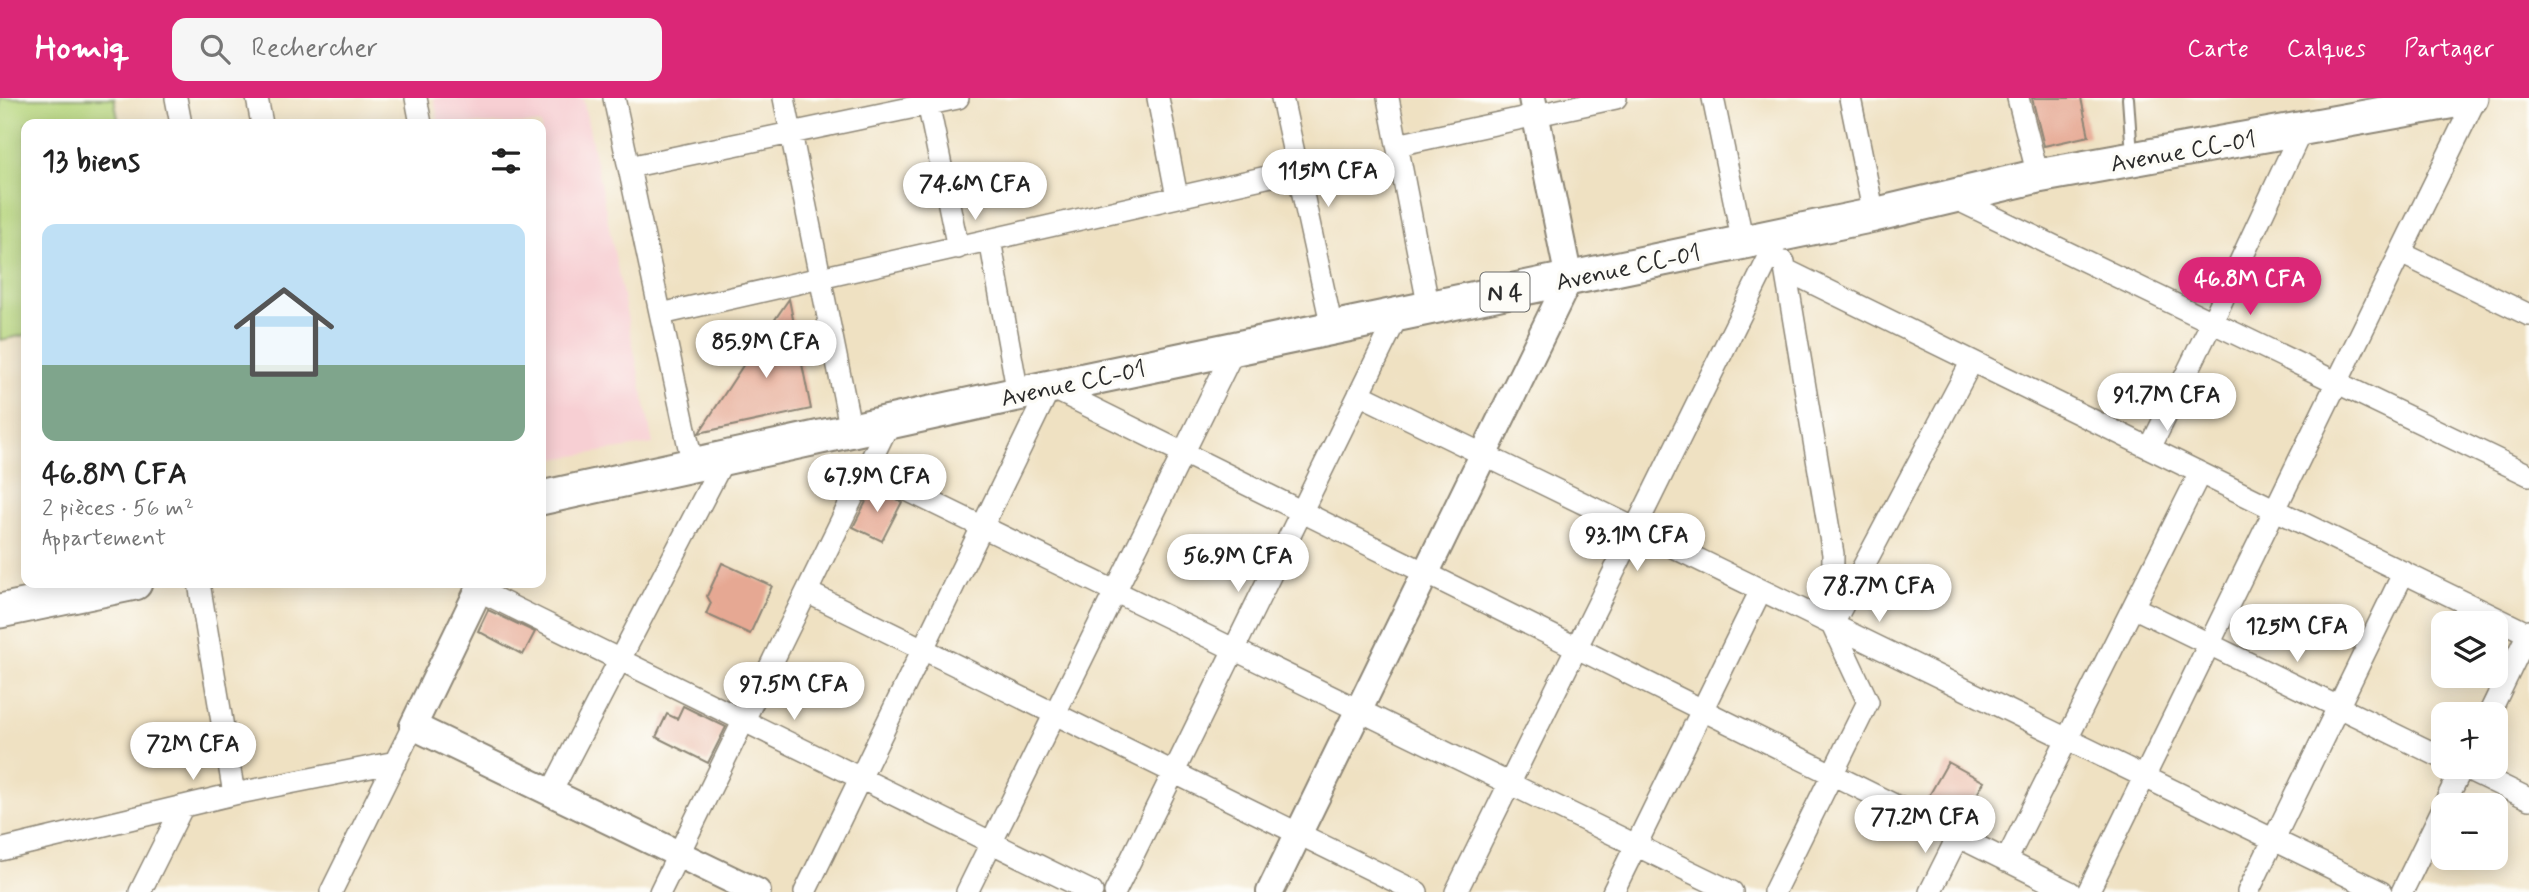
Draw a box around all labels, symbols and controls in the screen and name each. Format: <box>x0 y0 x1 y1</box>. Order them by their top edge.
search box <box>172 18 662 81</box>
text: Homiq <box>35 27 130 71</box>
icon: search <box>196 30 234 68</box>
text: Rechercher <box>252 32 378 66</box>
text: Carte <box>2187 34 2249 65</box>
text: Calques <box>2287 34 2366 65</box>
text: Partager <box>2404 34 2494 65</box>
street label: Avenue CC-01 <box>2108 124 2258 181</box>
text: 13 biens <box>42 142 140 181</box>
icon: filters <box>487 142 525 180</box>
pin: 115M CFA <box>1256 150 1400 209</box>
text: 115M CFA <box>1278 157 1378 187</box>
pin: 74.6M CFA <box>895 162 1055 222</box>
text: 74.6M CFA <box>919 170 1031 200</box>
street label: Avenue CC-01 <box>1553 238 1704 299</box>
pin: 46.8M CFA <box>2170 258 2330 317</box>
text: 46.8M CFA <box>2194 265 2306 295</box>
icon: home <box>221 269 347 395</box>
road number: N 4 <box>1480 272 1530 312</box>
pin: 85.9M CFA <box>686 320 846 380</box>
text: 85.9M CFA <box>712 328 820 358</box>
street label: Avenue CC-01 <box>998 354 1149 415</box>
pin: 91.7M CFA <box>2087 374 2247 433</box>
text: 91.7M CFA <box>2113 381 2221 411</box>
pin: 67.9M CFA <box>797 454 957 514</box>
text: 46.8M CFA <box>42 455 187 494</box>
text: 67.9M CFA <box>824 462 930 492</box>
text: 2 pièces · 56 m² <box>42 494 194 524</box>
pin: 93.1M CFA <box>1557 514 1717 573</box>
text: 93.1M CFA <box>1585 521 1689 551</box>
text: Appartement <box>42 524 166 554</box>
pin: 56.9M CFA <box>1158 534 1318 594</box>
text: 56.9M CFA <box>1183 542 1293 572</box>
pin: 78.7M CFA <box>1799 564 1959 624</box>
text: 78.7M CFA <box>1823 572 1935 602</box>
pin: 125M CFA <box>2225 604 2369 664</box>
map controls <box>2431 611 2508 870</box>
button: layers <box>2431 611 2508 688</box>
text: 125M CFA <box>2246 612 2348 642</box>
pin: 97.5M CFA <box>714 662 874 722</box>
text: 97.5M CFA <box>740 670 848 700</box>
button: + <box>2431 702 2508 779</box>
pin: 72M CFA <box>128 722 258 782</box>
text: 72M CFA <box>146 730 240 760</box>
button: − <box>2431 793 2508 870</box>
pin: 77.2M CFA <box>1845 796 2005 855</box>
text: 77.2M CFA <box>1870 803 1980 833</box>

